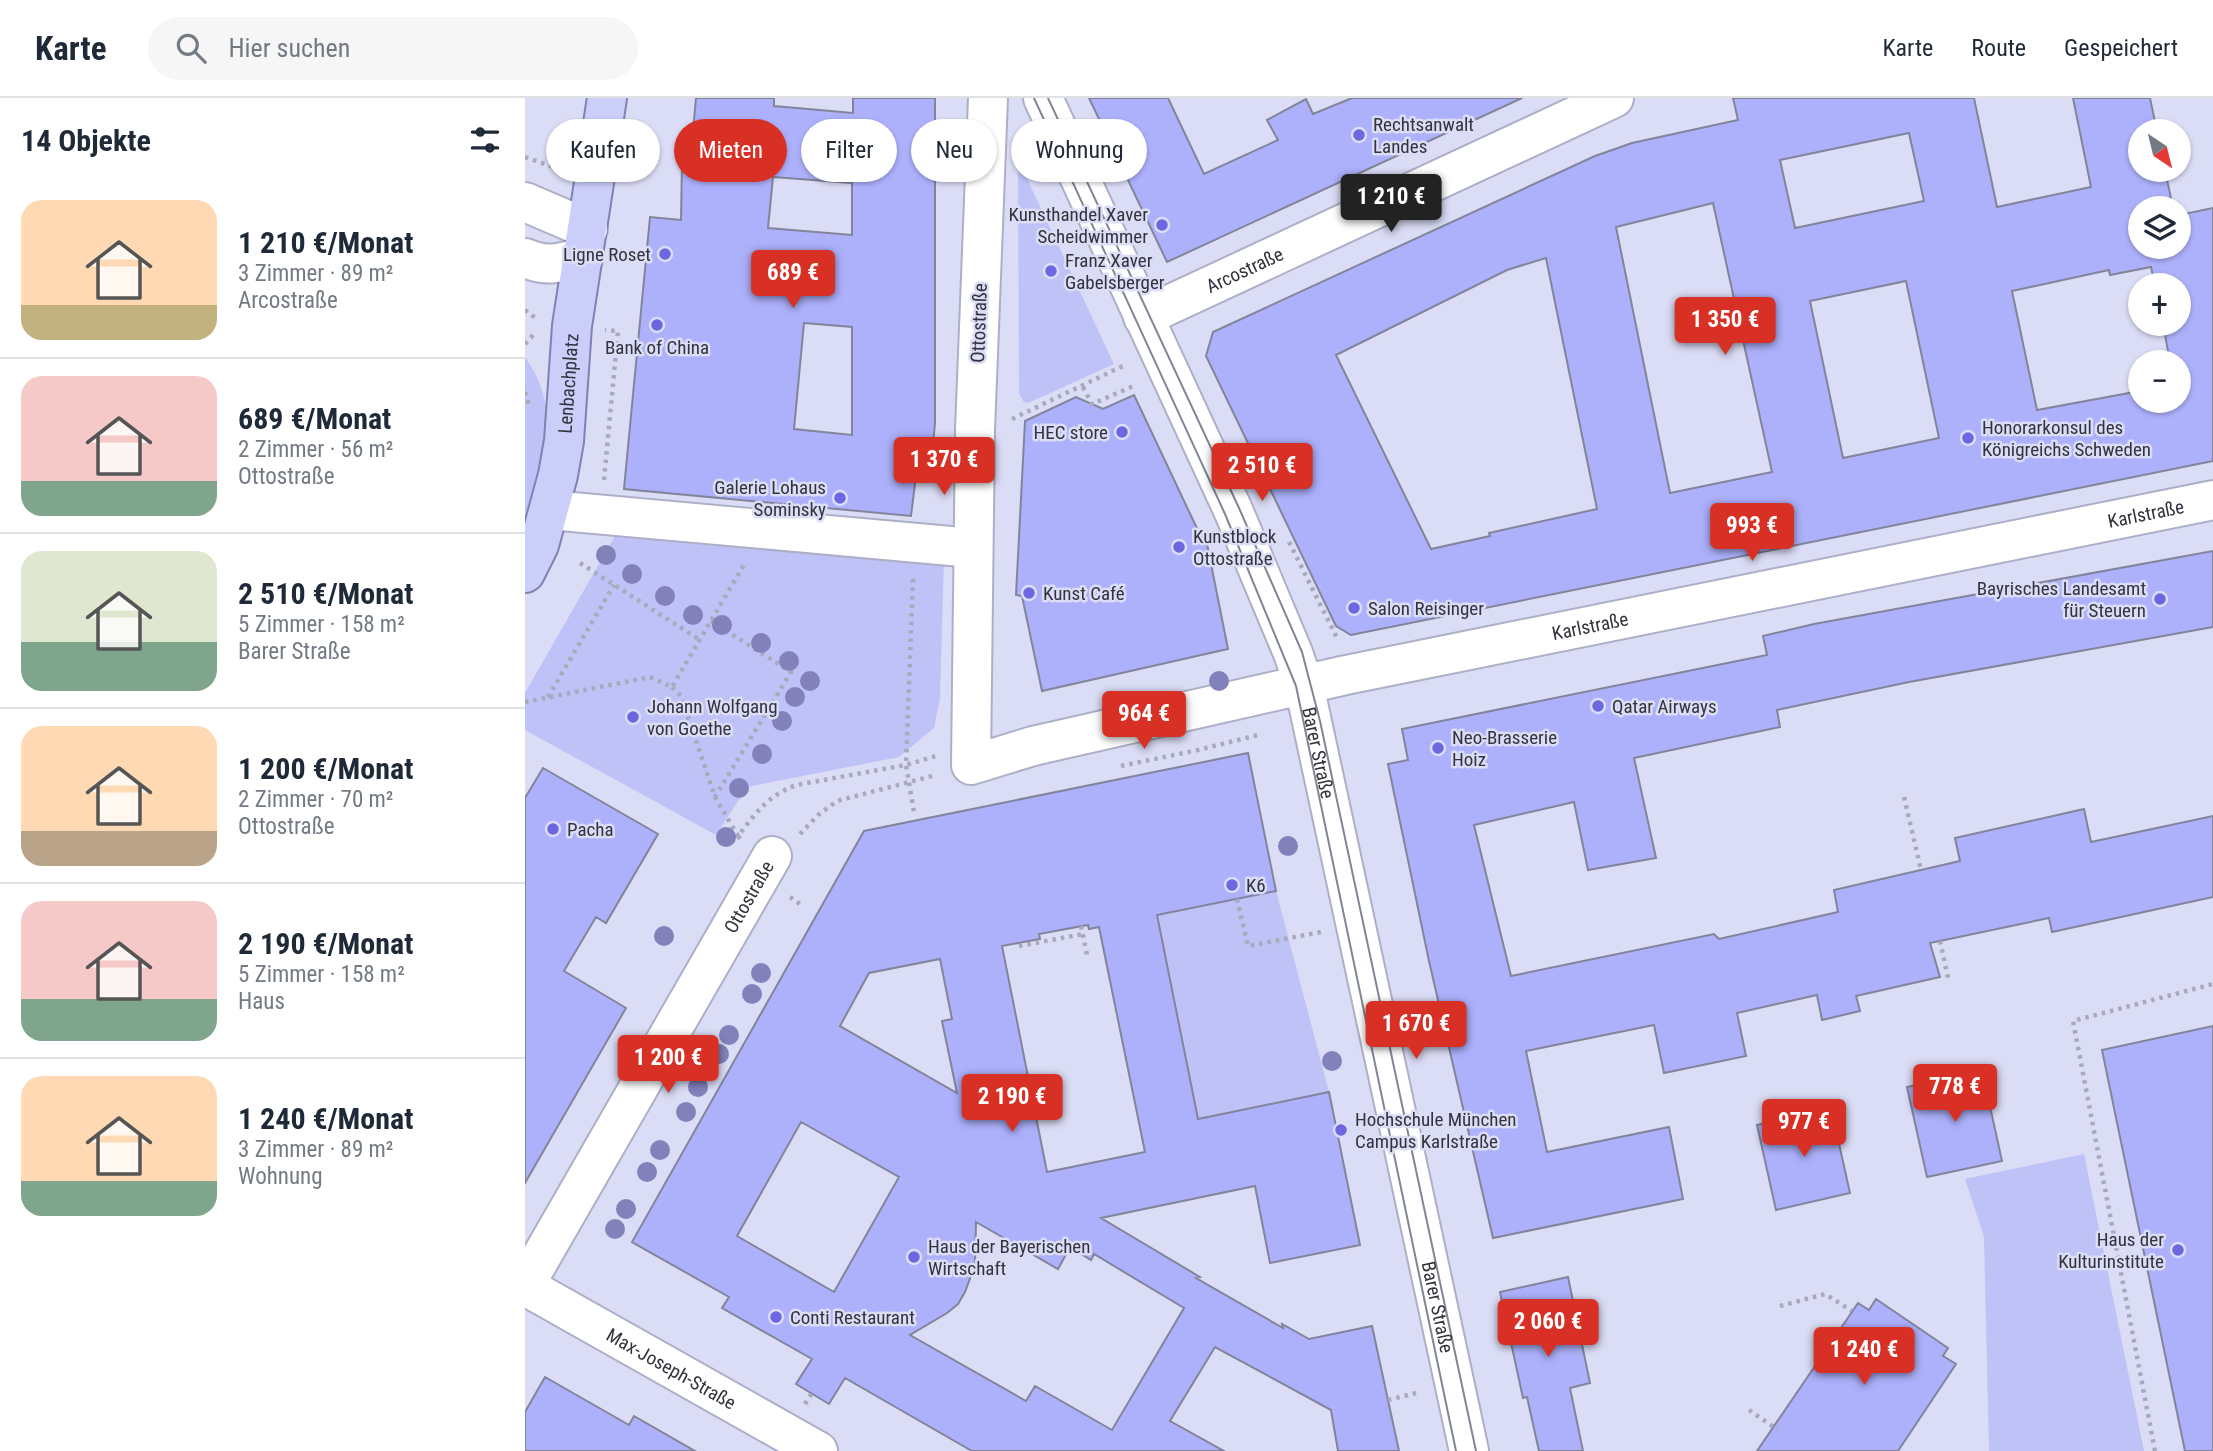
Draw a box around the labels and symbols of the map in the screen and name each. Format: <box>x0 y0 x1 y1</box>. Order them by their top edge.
place label: Rechtsanwalt Landes <box>1373 113 1474 158</box>
north arrow <box>2128 119 2191 182</box>
marker: Rechtsanwalt Landes <box>1351 127 1367 143</box>
pin: 1 210 € <box>1326 174 1456 234</box>
place label: Kunsthandel Xaver Scheidwimmer <box>1009 203 1148 248</box>
marker: Kunsthandel Xaver Scheidwimmer <box>1154 217 1170 233</box>
street label: Arcostraße <box>1202 242 1287 298</box>
place label: Ligne Roset <box>563 243 651 266</box>
marker: Ligne Roset <box>657 246 673 262</box>
place label: Franz Xaver Gabelsberger <box>1065 249 1165 294</box>
pin: 689 € <box>744 250 842 310</box>
marker: Franz Xaver Gabelsberger <box>1043 263 1059 279</box>
street label: Ottostraße <box>966 283 992 363</box>
pin: 1 350 € <box>1660 298 1790 357</box>
marker: Bank of China <box>649 317 665 333</box>
street label: Lenbachplatz <box>553 333 583 434</box>
place label: Bank of China <box>605 336 709 359</box>
place label: Honorarkonsul des Königreichs Schweden <box>1982 416 2151 461</box>
place label: HEC store <box>1033 421 1108 444</box>
marker: HEC store <box>1114 424 1130 440</box>
marker: Honorarkonsul des Königreichs Schweden <box>1960 430 1976 446</box>
pin: 1 370 € <box>879 438 1009 497</box>
pin: 2 510 € <box>1197 444 1327 503</box>
place label: Galerie Lohaus Sominsky <box>714 476 826 521</box>
marker: Galerie Lohaus Sominsky <box>832 490 848 506</box>
street label: Karlstraße <box>2106 495 2186 532</box>
pin: 993 € <box>1703 504 1801 563</box>
place label: Kunstblock Ottostraße <box>1193 525 1277 570</box>
marker: Kunstblock Ottostraße <box>1171 539 1187 555</box>
place label: Bayrisches Landesamt für Steuern <box>1977 577 2146 622</box>
place label: Kunst Café <box>1043 582 1125 605</box>
marker: Kunst Café <box>1021 585 1037 601</box>
marker: Bayrisches Landesamt für Steuern <box>2152 591 2168 607</box>
place label: Salon Reisinger <box>1368 597 1484 620</box>
marker: Salon Reisinger <box>1346 600 1362 616</box>
street label: Karlstraße <box>1550 607 1630 645</box>
pin: 964 € <box>1095 692 1193 751</box>
place label: Johann Wolfgang von Goethe <box>647 695 778 740</box>
place label: Qatar Airways <box>1612 695 1717 718</box>
marker: Qatar Airways <box>1590 698 1606 714</box>
street label: Barer Straße <box>1298 705 1340 801</box>
marker: Johann Wolfgang von Goethe <box>625 709 641 725</box>
place label: Neo-Brasserie Hoiz <box>1452 726 1557 771</box>
marker: Neo-Brasserie Hoiz <box>1430 740 1446 756</box>
place label: Pacha <box>567 818 614 841</box>
marker: Pacha <box>545 821 561 837</box>
street label: Ottostraße <box>719 856 778 937</box>
place label: K6 <box>1246 874 1266 897</box>
marker: K6 <box>1224 877 1240 893</box>
pin: 1 670 € <box>1351 1002 1481 1061</box>
pin: 1 200 € <box>603 1035 733 1095</box>
pin: 778 € <box>1906 1065 2004 1124</box>
pin: 2 190 € <box>947 1074 1077 1134</box>
pin: 977 € <box>1755 1100 1853 1159</box>
place label: Hochschule München Campus Karlstraße <box>1355 1108 1517 1153</box>
marker: Hochschule München Campus Karlstraße <box>1333 1122 1349 1138</box>
place label: Haus der Kulturinstitute <box>2058 1228 2164 1273</box>
place label: Haus der Bayerischen Wirtschaft <box>928 1235 1090 1280</box>
marker: Haus der Kulturinstitute <box>2170 1242 2186 1258</box>
marker: Haus der Bayerischen Wirtschaft <box>906 1249 922 1265</box>
street label: Barer Straße <box>1417 1259 1459 1355</box>
pin: 2 060 € <box>1483 1300 1613 1359</box>
place label: Conti Restaurant <box>790 1306 915 1329</box>
marker: Conti Restaurant <box>768 1309 784 1325</box>
street label: Max-Joseph-Straße <box>603 1323 740 1414</box>
pin: 1 240 € <box>1799 1328 1929 1387</box>

